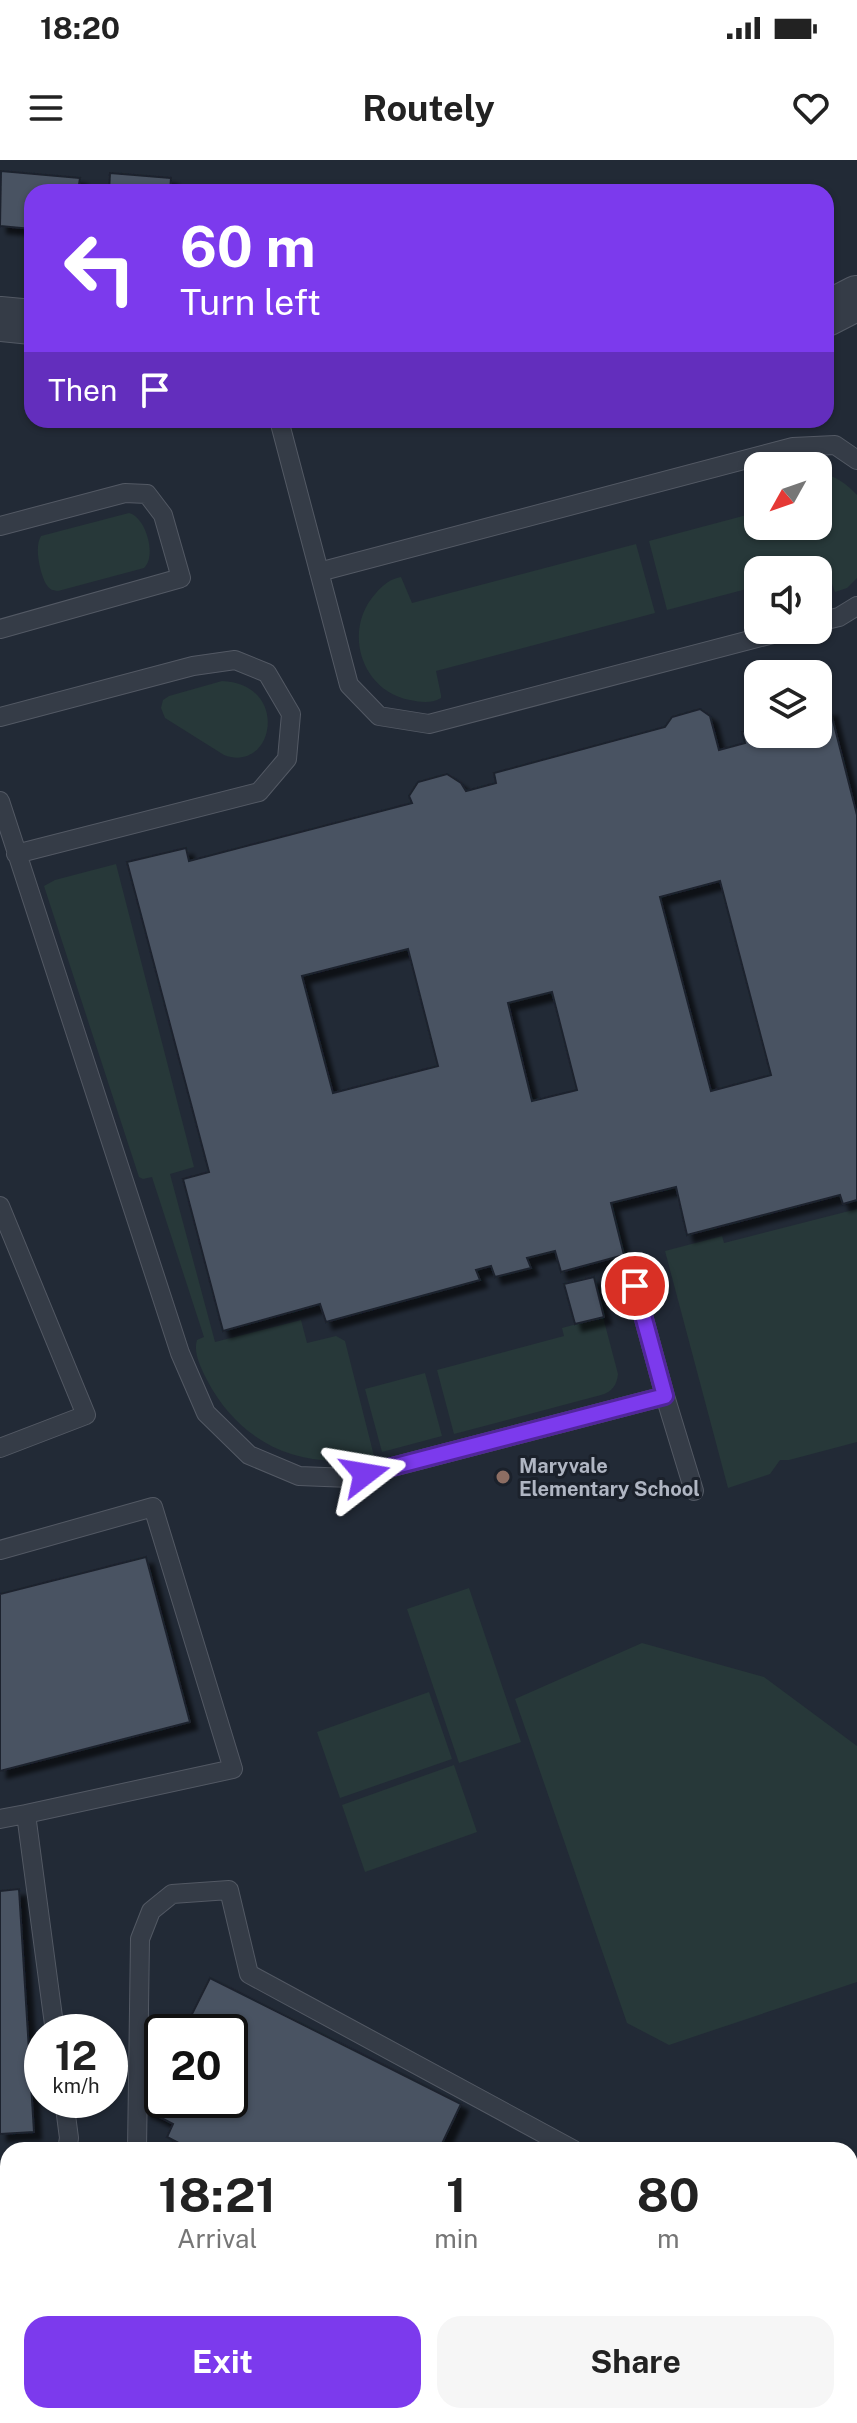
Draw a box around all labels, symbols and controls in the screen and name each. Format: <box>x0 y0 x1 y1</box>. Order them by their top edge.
text: 18:20 <box>40 10 120 46</box>
icon: menu <box>24 86 68 130</box>
icon: heart <box>789 86 833 130</box>
text: Routely <box>362 87 495 129</box>
text: 60 m <box>180 214 316 280</box>
icon: left <box>48 216 152 320</box>
text: Turn left <box>180 281 321 323</box>
icon: arrive <box>133 368 177 412</box>
text: Then <box>48 372 117 408</box>
north arrow <box>744 452 832 540</box>
map controls <box>744 452 832 748</box>
button: sound <box>744 556 832 644</box>
button: layers <box>744 660 832 748</box>
pin <box>601 1252 669 1320</box>
icon: arrive <box>613 1264 657 1308</box>
position arrow <box>323 1432 407 1516</box>
place label: Maryvale Elementary School <box>519 1454 700 1501</box>
marker: Maryvale Elementary School <box>494 1468 512 1486</box>
speed limit sign: 20 <box>144 2014 248 2118</box>
text: 12 <box>55 2032 97 2079</box>
text: km/h <box>52 2074 100 2098</box>
text: 18:21 <box>158 2166 276 2223</box>
text: 1 <box>446 2166 467 2223</box>
text: 80 <box>637 2166 700 2223</box>
text: Arrival <box>177 2223 257 2254</box>
text: min <box>434 2223 478 2254</box>
text: m <box>657 2223 679 2254</box>
button: Exit <box>24 2316 421 2408</box>
button: Share <box>437 2316 834 2408</box>

